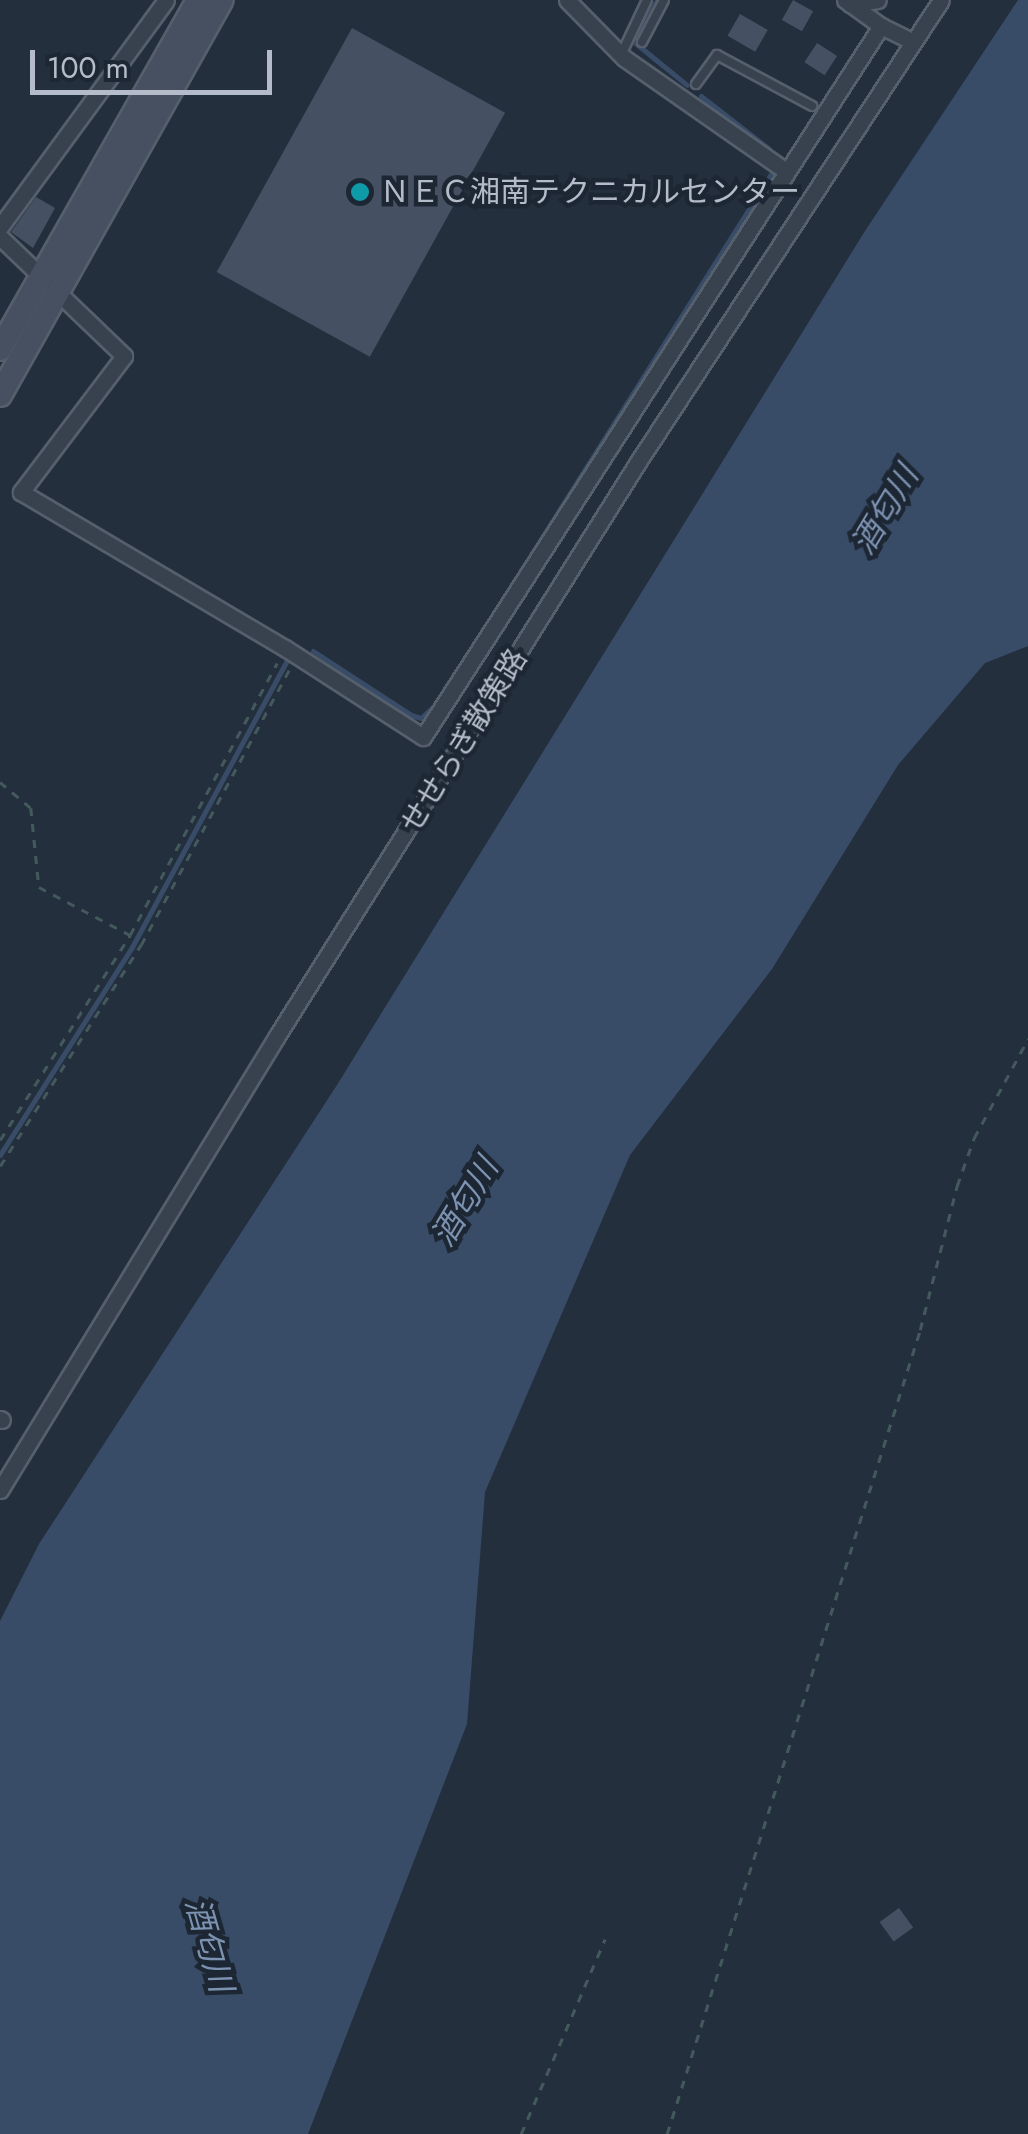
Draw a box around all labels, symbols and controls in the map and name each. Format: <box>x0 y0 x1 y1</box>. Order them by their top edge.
scale bar <box>35 30 278 92</box>
text: 100 m <box>47 46 129 89</box>
place label: ＮＥＣ湘南テクニカルセンター <box>380 174 800 210</box>
marker: ＮＥＣ湘南テクニカルセンター <box>349 181 371 203</box>
water label: 酒匂川 <box>844 459 926 561</box>
street label: せせらぎ散策路 <box>393 642 535 840</box>
water label: 酒匂川 <box>424 1151 506 1253</box>
water label: 酒匂川 <box>177 1894 241 1996</box>

